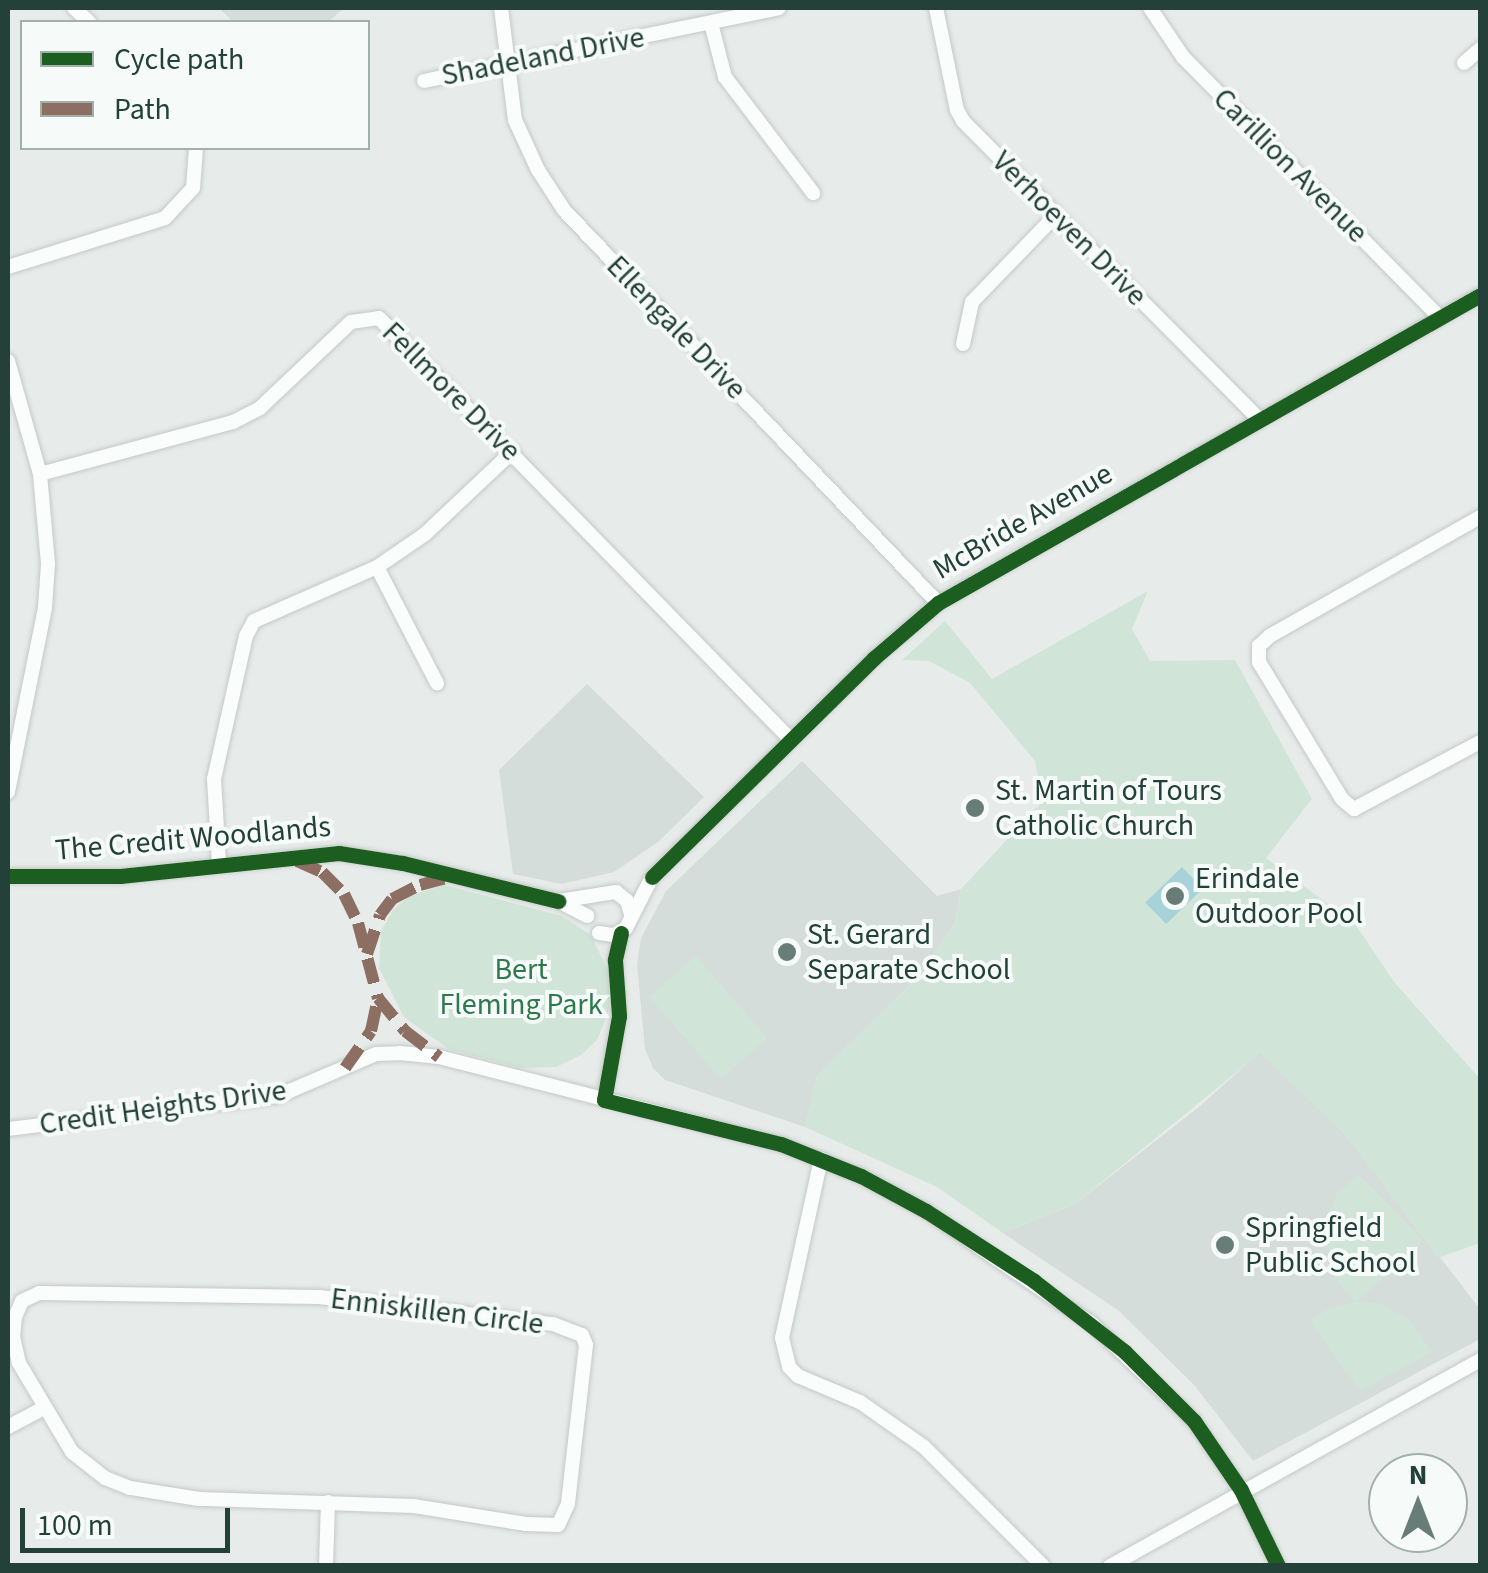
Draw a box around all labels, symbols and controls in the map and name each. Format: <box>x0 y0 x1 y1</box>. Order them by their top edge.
legend <box>20 20 370 150</box>
street label: Shadeland Drive <box>439 20 647 94</box>
text: Cycle path <box>114 38 244 81</box>
street label: Carillion Avenue <box>1205 81 1375 251</box>
text: Path <box>114 88 171 131</box>
street label: Verhoeven Drive <box>984 144 1154 314</box>
street label: Ellengale Drive <box>599 249 753 407</box>
street label: Fellmore Drive <box>374 315 528 469</box>
street label: McBride Avenue <box>927 456 1119 588</box>
place label: St. Martin of Tours Catholic Church <box>995 773 1222 844</box>
marker: St. Martin of Tours Catholic Church <box>964 797 986 819</box>
street label: The Credit Woodlands <box>54 809 332 869</box>
place label: Erindale Outdoor Pool <box>1195 861 1363 932</box>
marker: Erindale Outdoor Pool <box>1164 885 1186 907</box>
place label: St. Gerard Separate School <box>807 917 1010 988</box>
marker: St. Gerard Separate School <box>776 941 798 963</box>
park label: Bert Fleming Park <box>439 952 603 1022</box>
street label: Credit Heights Drive <box>37 1073 289 1143</box>
place label: Springfield Public School <box>1245 1210 1416 1280</box>
marker: Springfield Public School <box>1214 1234 1236 1256</box>
street label: Enniskillen Circle <box>328 1281 546 1343</box>
north arrow <box>1368 1453 1468 1553</box>
text: N <box>1409 1455 1427 1495</box>
scale bar <box>25 1488 235 1550</box>
text: 100 m <box>37 1504 113 1547</box>

